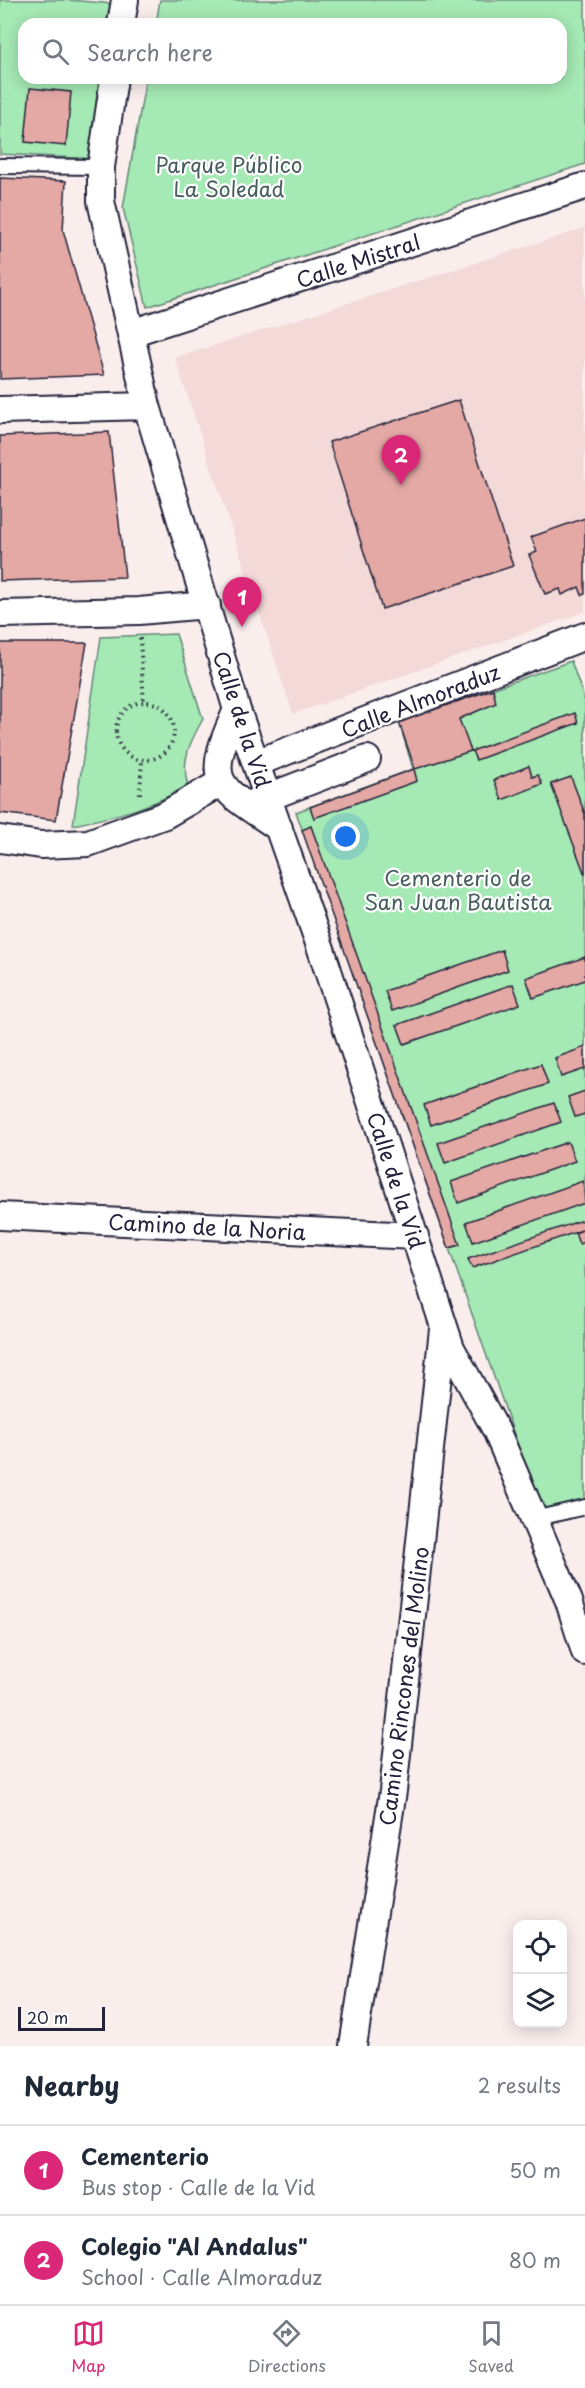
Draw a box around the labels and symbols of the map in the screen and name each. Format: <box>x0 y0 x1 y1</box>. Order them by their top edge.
park label: Parque Público La Soledad <box>156 148 302 204</box>
street label: Calle Mistral <box>292 225 424 295</box>
pin: 2 <box>382 436 420 485</box>
pin: 1 <box>222 578 262 627</box>
street label: Calle de la Vid <box>206 646 280 792</box>
street label: Calle Almoraduz <box>336 655 504 745</box>
your location <box>331 822 360 851</box>
park label: Cementerio de San Juan Bautista <box>364 861 552 917</box>
street label: Calle de la Vid <box>360 1107 434 1253</box>
street label: Camino de la Noria <box>107 1205 307 1247</box>
street label: Camino Rincones del Molino <box>370 1545 436 1827</box>
scale bar <box>18 2004 105 2032</box>

